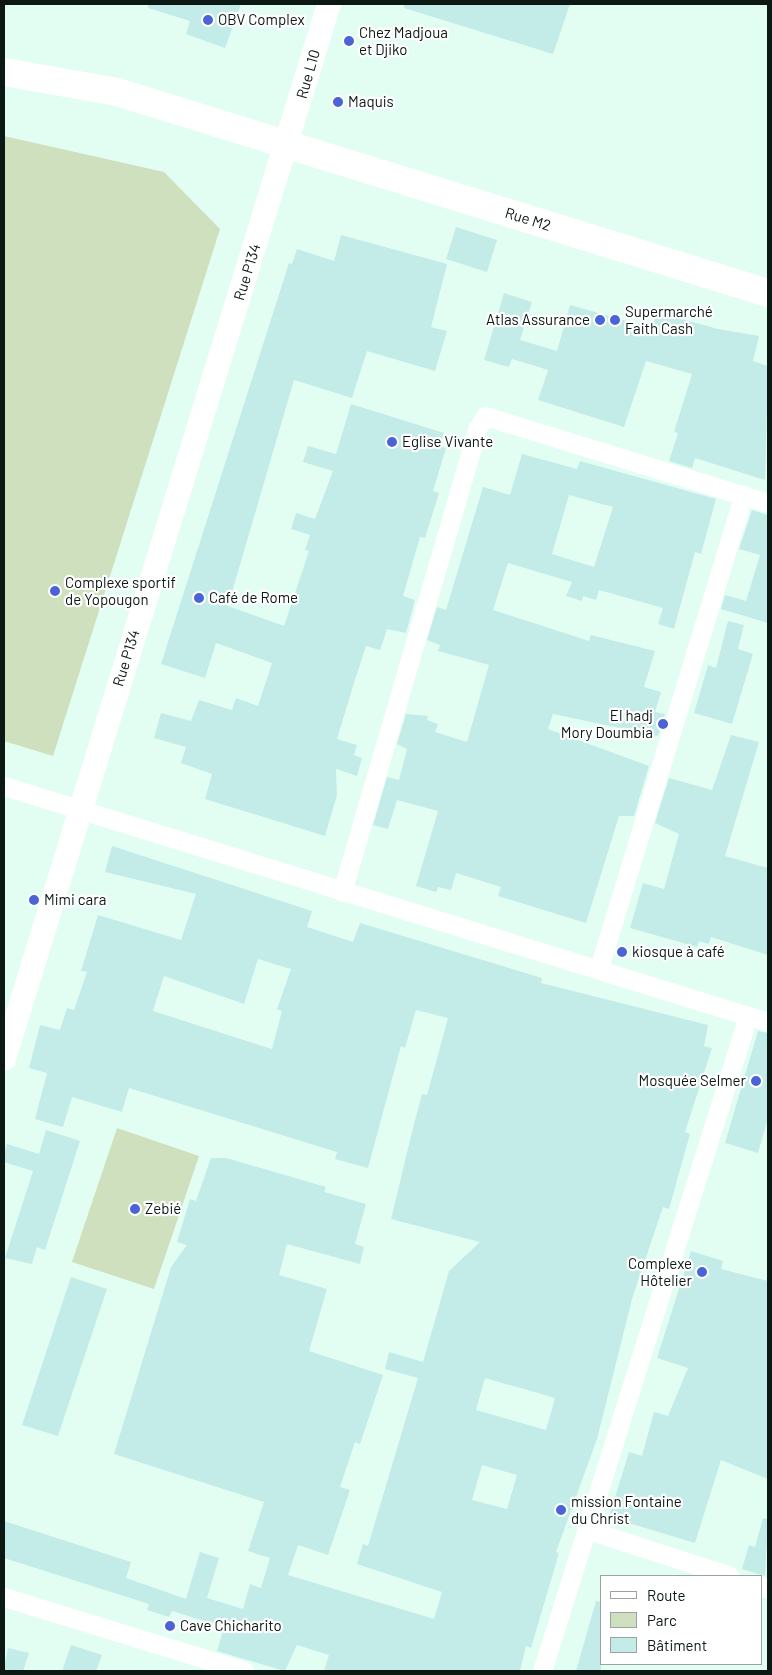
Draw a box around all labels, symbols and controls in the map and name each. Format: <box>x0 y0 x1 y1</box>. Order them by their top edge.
place label: OBV Complex <box>218 11 305 29</box>
marker: OBV Complex <box>202 14 214 26</box>
place label: Chez Madjoua et Djiko <box>359 23 448 58</box>
marker: Chez Madjoua et Djiko <box>343 35 355 47</box>
street label: Rue L10 <box>292 47 324 101</box>
place label: Maquis <box>348 93 394 111</box>
marker: Maquis <box>332 96 344 108</box>
street label: Rue M2 <box>503 204 553 234</box>
street label: Rue P134 <box>230 241 264 303</box>
place label: Supermarché Faith Cash <box>625 302 713 337</box>
place label: Atlas Assurance <box>486 311 590 329</box>
marker: Atlas Assurance <box>594 314 606 326</box>
marker: Supermarché Faith Cash <box>609 314 621 326</box>
place label: Eglise Vivante <box>402 433 493 451</box>
marker: Eglise Vivante <box>386 436 398 448</box>
place label: Complexe sportif de Yopougon <box>65 573 176 608</box>
marker: Complexe sportif de Yopougon <box>49 585 61 597</box>
place label: Café de Rome <box>209 589 298 607</box>
marker: Café de Rome <box>193 592 205 604</box>
street label: Rue P134 <box>109 627 143 689</box>
place label: El hadj Mory Doumbia <box>561 706 653 741</box>
marker: El hadj Mory Doumbia <box>657 718 669 730</box>
place label: Mimi cara <box>44 891 106 909</box>
marker: Mimi cara <box>28 894 40 906</box>
place label: kiosque à café <box>632 943 725 961</box>
marker: kiosque à café <box>616 946 628 958</box>
place label: Mosquée Selmer <box>639 1072 746 1090</box>
marker: Mosquée Selmer <box>750 1075 762 1087</box>
place label: Zebié <box>145 1200 181 1218</box>
marker: Zebié <box>129 1203 141 1215</box>
place label: Complexe Hôtelier <box>628 1254 692 1289</box>
marker: Complexe Hôtelier <box>696 1266 708 1278</box>
place label: mission Fontaine du Christ <box>571 1492 682 1527</box>
marker: mission Fontaine du Christ <box>555 1504 567 1516</box>
legend <box>600 1575 762 1665</box>
text: Route <box>647 1586 686 1604</box>
text: Parc <box>647 1611 677 1629</box>
place label: Cave Chicharito <box>180 1617 282 1635</box>
marker: Cave Chicharito <box>164 1620 176 1632</box>
text: Bâtiment <box>647 1636 707 1654</box>

